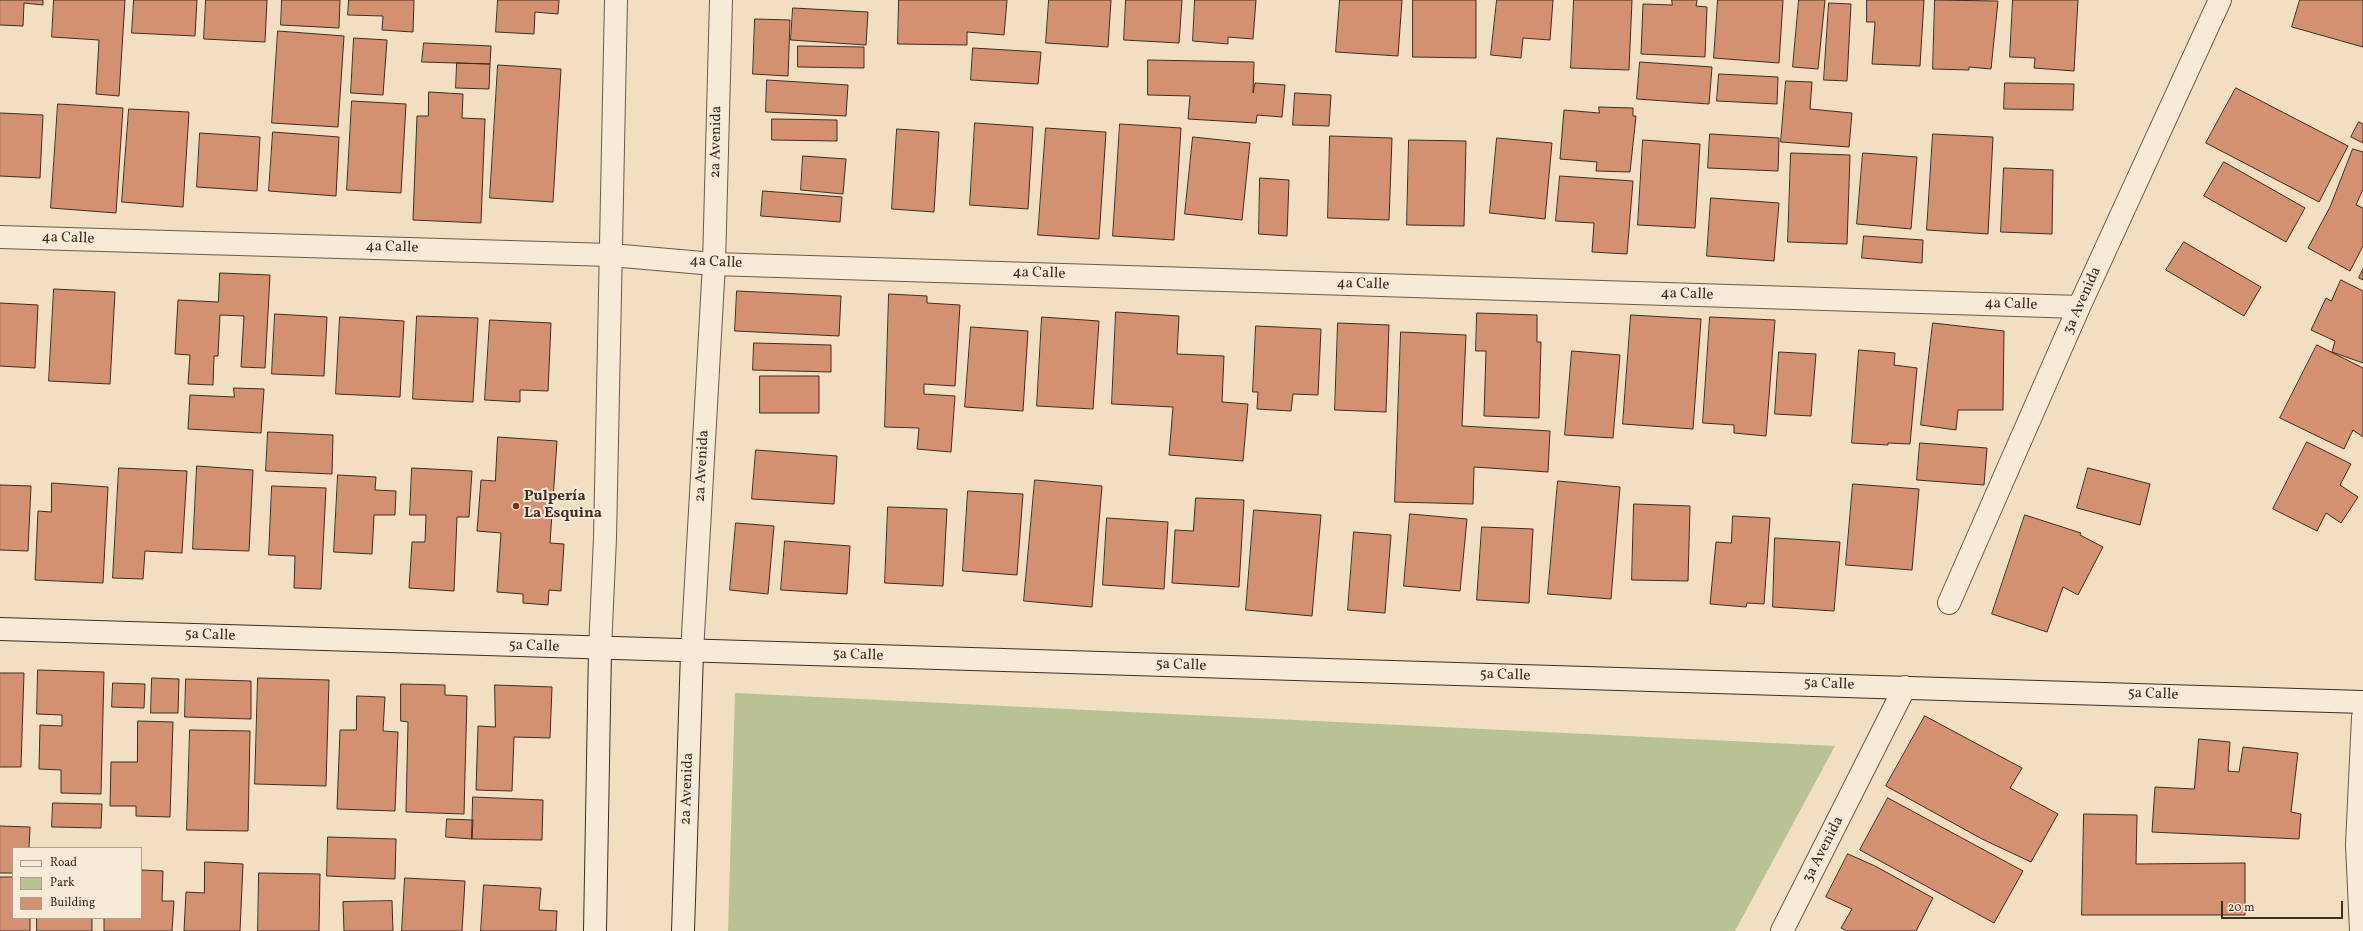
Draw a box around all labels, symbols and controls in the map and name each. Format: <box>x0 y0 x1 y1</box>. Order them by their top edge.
street label: 2a Avenida <box>707 106 727 178</box>
street label: 4a Calle <box>41 229 95 249</box>
street label: 4a Calle <box>365 238 419 258</box>
street label: 4a Calle <box>689 253 743 273</box>
street label: 4a Calle <box>1012 264 1066 284</box>
street label: 3a Avenida <box>2060 264 2106 338</box>
street label: 4a Calle <box>1336 275 1390 295</box>
street label: 4a Calle <box>1660 285 1714 305</box>
street label: 4a Calle <box>1984 295 2038 315</box>
street label: 2a Avenida <box>692 429 714 503</box>
place label: Pulpería La Esquina <box>524 488 602 523</box>
marker: Pulpería La Esquina <box>511 501 521 511</box>
street label: 5a Calle <box>184 626 236 646</box>
street label: 5a Calle <box>508 637 560 657</box>
street label: 5a Calle <box>832 646 884 666</box>
street label: 5a Calle <box>1155 656 1207 676</box>
street label: 5a Calle <box>1479 666 1531 686</box>
street label: 5a Calle <box>1803 675 1855 695</box>
street label: 5a Calle <box>2127 685 2179 705</box>
street label: 2a Avenida <box>678 752 698 826</box>
street label: 3a Avenida <box>1800 814 1848 886</box>
legend <box>12 847 142 919</box>
text: Road <box>50 855 77 871</box>
text: Park <box>50 875 75 891</box>
scale bar <box>2223 893 2345 919</box>
text: Building <box>50 895 95 911</box>
text: 20 m <box>2228 900 2255 916</box>

